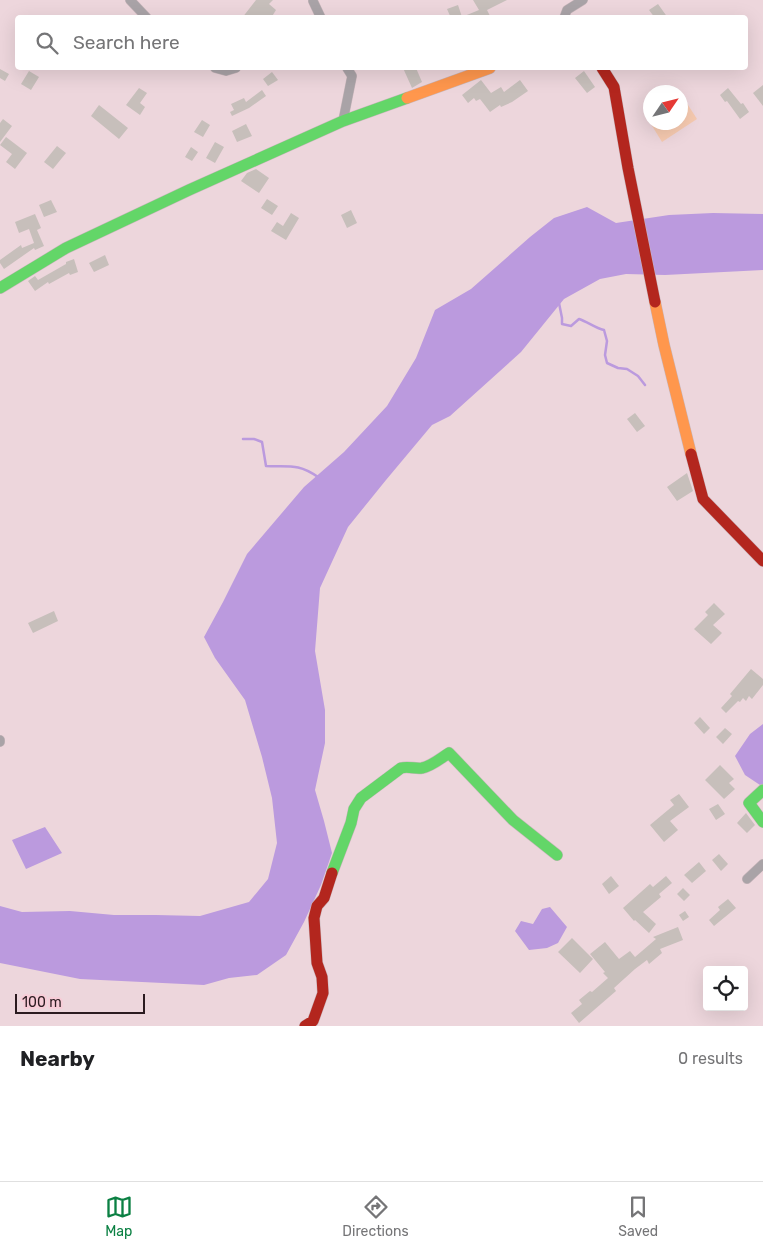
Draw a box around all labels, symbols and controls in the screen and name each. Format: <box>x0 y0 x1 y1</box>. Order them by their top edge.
search box <box>15 15 748 70</box>
icon: search <box>33 29 61 57</box>
text: Search here <box>73 31 180 54</box>
north arrow <box>643 85 688 130</box>
map controls <box>703 966 748 1011</box>
button: locate <box>703 966 748 1011</box>
scale bar <box>15 991 145 1014</box>
text: 100 m <box>22 994 62 1011</box>
text: Nearby <box>20 1046 95 1071</box>
text: 0 results <box>678 1049 743 1068</box>
tab: Map <box>105 1193 133 1240</box>
tab: Directions <box>342 1193 409 1240</box>
tab: Saved <box>618 1193 658 1240</box>

